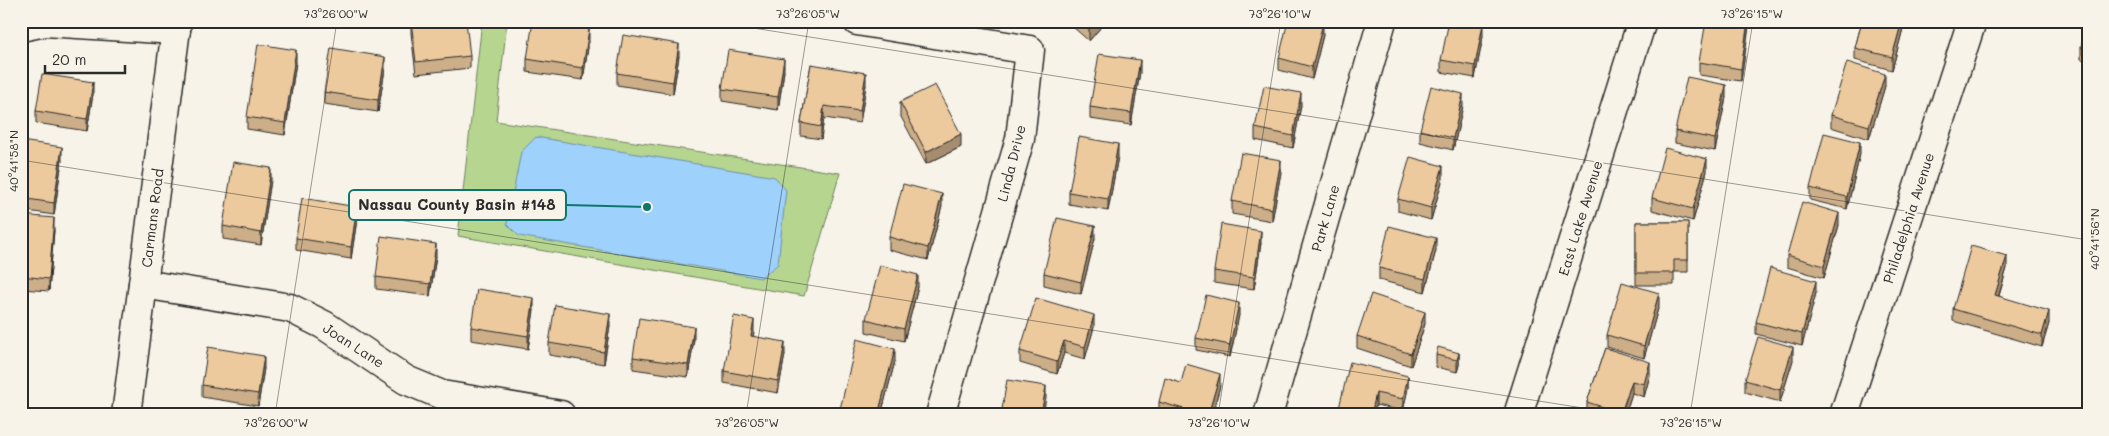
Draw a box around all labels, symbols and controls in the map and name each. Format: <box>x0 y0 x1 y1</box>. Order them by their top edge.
text: 73°26'00"W <box>304 5 368 21</box>
text: 73°26'05"W <box>776 5 840 21</box>
text: 73°26'10"W <box>1249 5 1311 21</box>
text: 73°26'15"W <box>1721 5 1783 21</box>
scale bar <box>45 42 125 74</box>
text: 20 m <box>52 49 86 69</box>
street label: Linda Drive <box>992 123 1030 203</box>
text: 40°41'58"N <box>5 130 21 192</box>
street label: Philadelphia Avenue <box>1878 150 1938 286</box>
street label: East Lake Avenue <box>1553 158 1607 278</box>
street label: Carmans Road <box>137 167 168 269</box>
street label: Park Lane <box>1306 182 1344 254</box>
callout: Nassau County Basin #148 <box>349 190 566 220</box>
text: Nassau County Basin #148 <box>358 194 556 214</box>
text: 40°41'56"N <box>2086 208 2102 270</box>
street label: Joan Lane <box>320 318 388 372</box>
text: 73°26'00"W <box>244 414 308 430</box>
text: 73°26'05"W <box>715 414 779 430</box>
text: 73°26'10"W <box>1188 414 1250 430</box>
text: 73°26'15"W <box>1660 414 1722 430</box>

